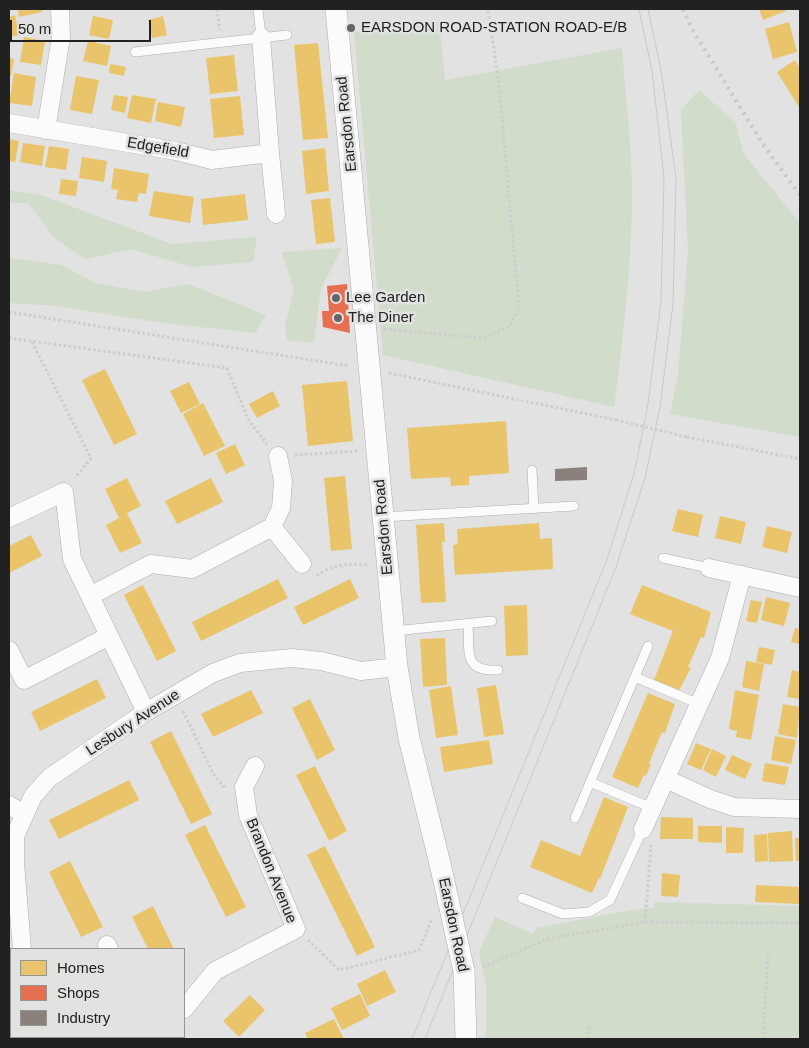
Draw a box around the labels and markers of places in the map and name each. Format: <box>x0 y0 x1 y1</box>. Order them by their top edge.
place label: EARSDON ROAD-STATION ROAD-E/B <box>361 19 627 37</box>
marker: EARSDON ROAD-STATION ROAD-E/B <box>345 22 357 34</box>
place label: Lee Garden <box>346 289 425 307</box>
marker: Lee Garden <box>330 292 342 304</box>
place label: The Diner <box>348 309 414 327</box>
marker: The Diner <box>332 312 344 324</box>

